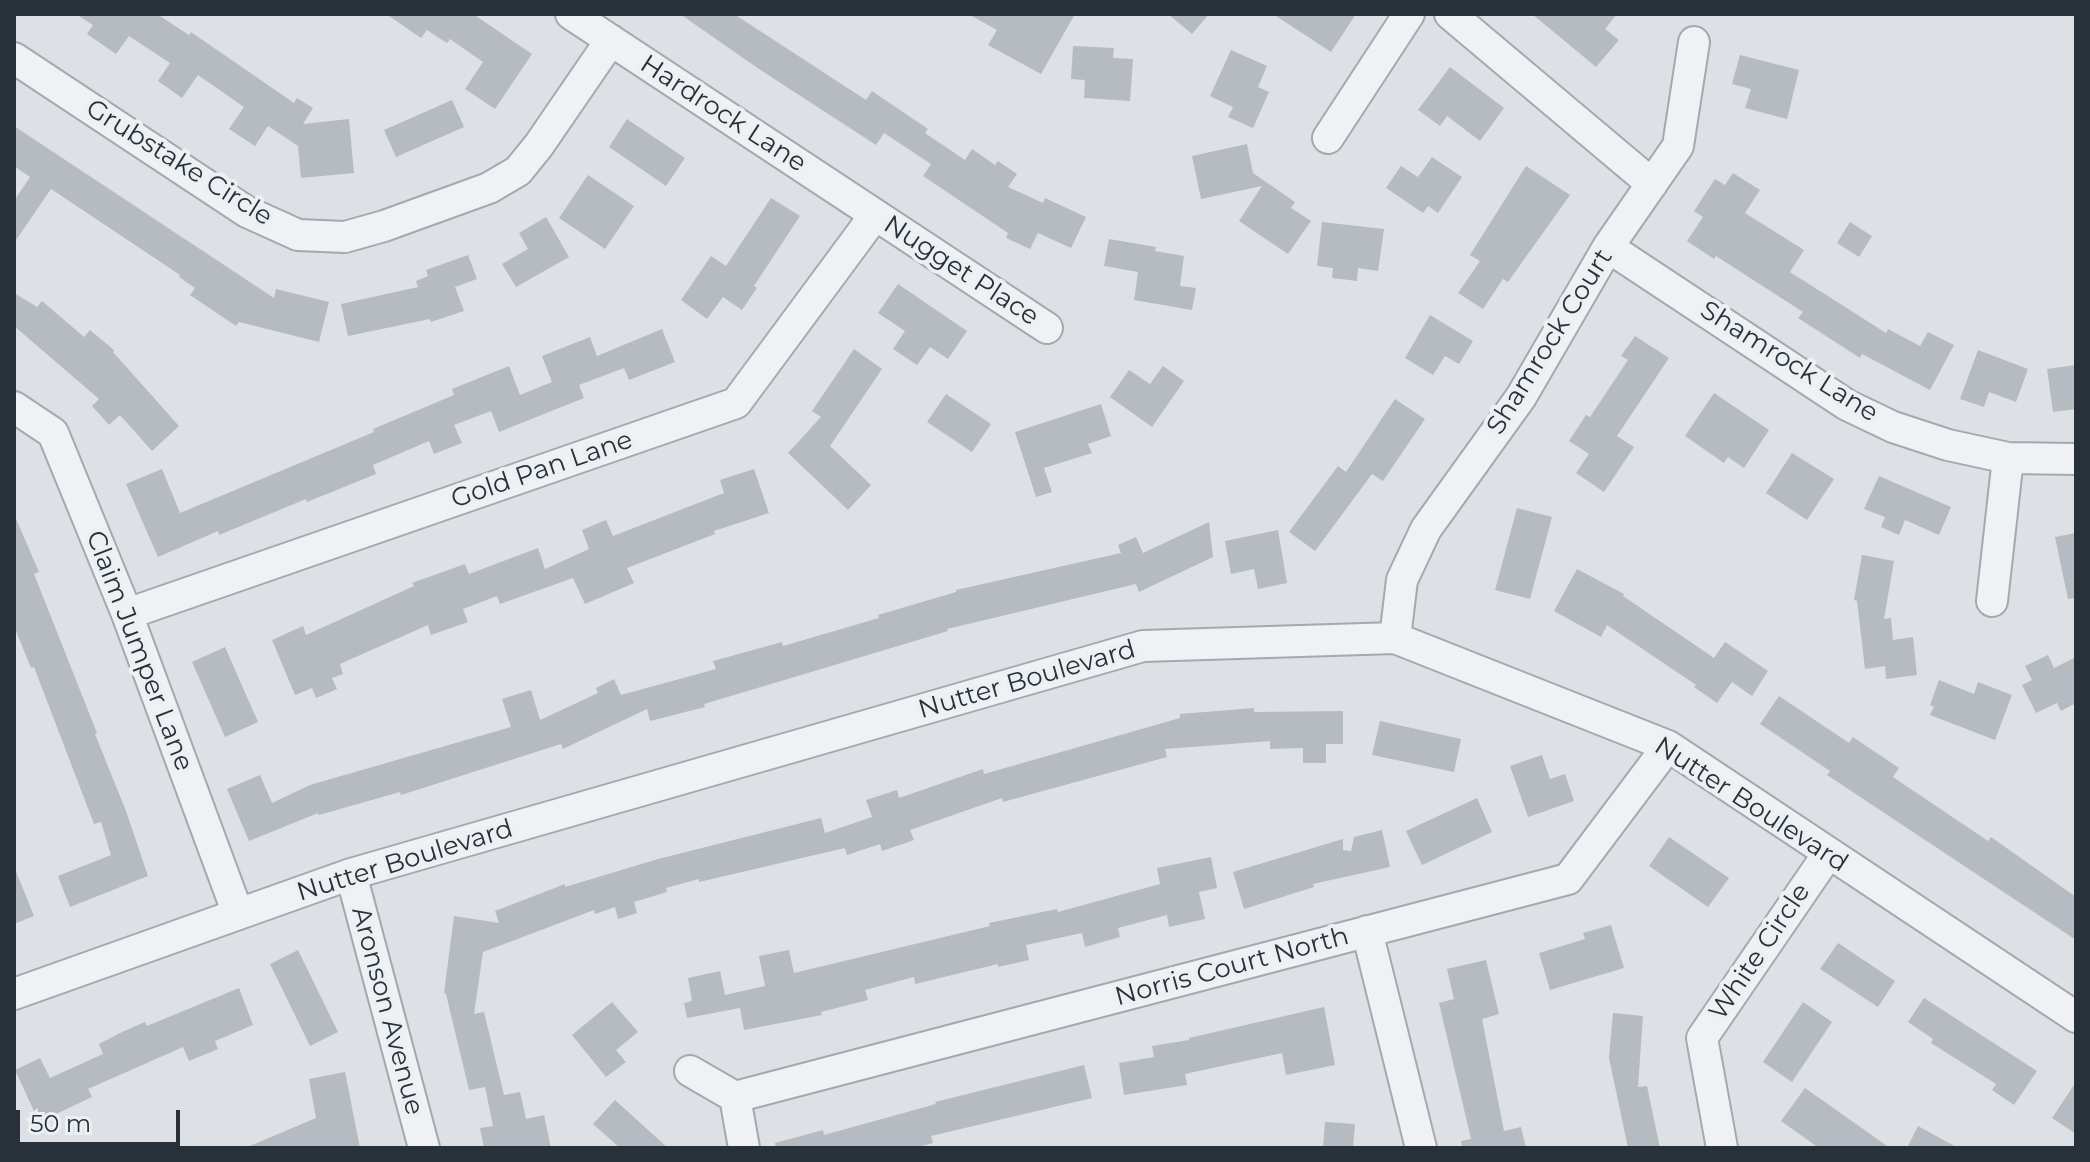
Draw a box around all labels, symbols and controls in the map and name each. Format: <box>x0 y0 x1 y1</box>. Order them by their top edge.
street label: Hardrock Lane <box>634 49 812 179</box>
street label: Grubstake Circle <box>80 93 278 233</box>
street label: Nugget Place <box>878 209 1044 333</box>
street label: Shamrock Court <box>1480 244 1620 440</box>
street label: Shamrock Lane <box>1694 295 1884 429</box>
street label: Gold Pan Lane <box>447 424 637 516</box>
street label: Claim Jumper Lane <box>79 526 199 776</box>
street label: Nutter Boulevard <box>915 634 1139 726</box>
street label: Nutter Boulevard <box>1648 731 1854 879</box>
street label: Nutter Boulevard <box>293 813 517 909</box>
street label: White Circle <box>1703 878 1817 1026</box>
street label: Aronson Avenue <box>344 904 430 1118</box>
street label: Norris Court North <box>1112 921 1352 1013</box>
scale bar <box>20 1094 184 1144</box>
text: 50 m <box>30 1109 91 1138</box>

